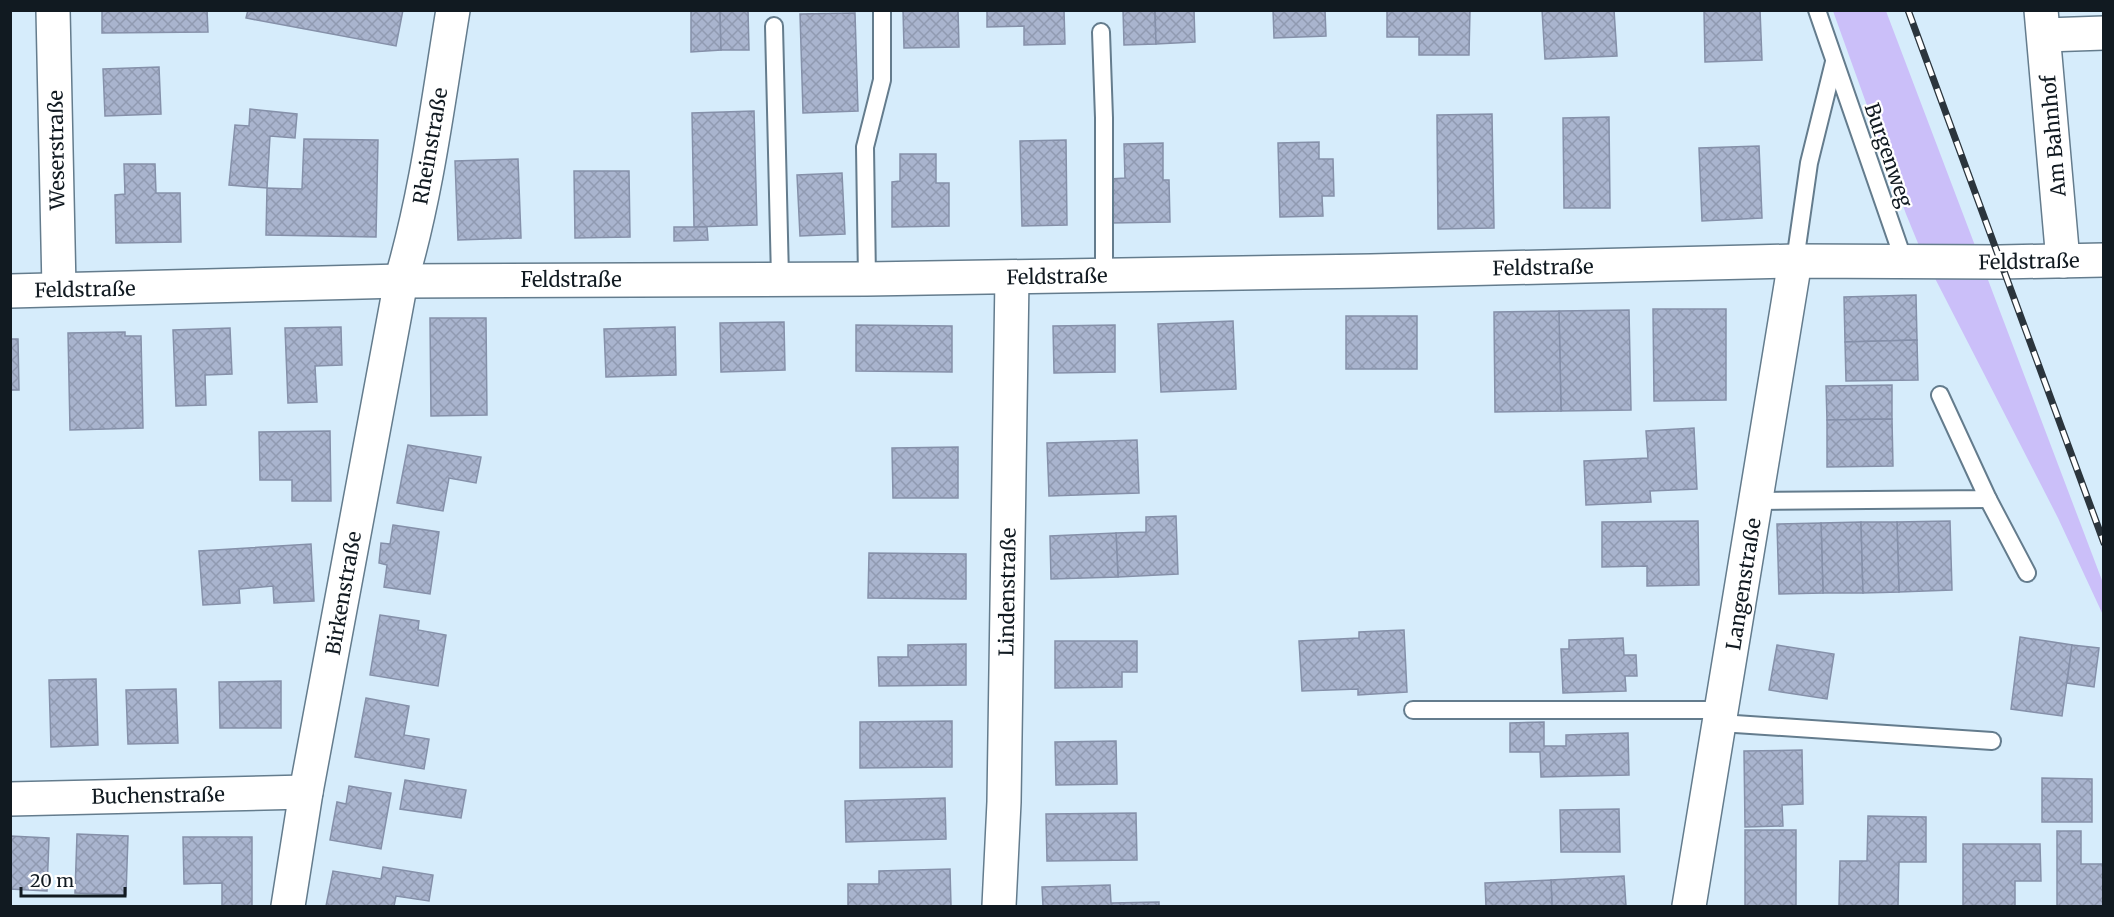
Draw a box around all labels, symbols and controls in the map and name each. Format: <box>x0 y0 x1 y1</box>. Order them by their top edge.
street label: Am Bahnhof <box>2035 73 2071 199</box>
street label: Rheinstraße <box>407 86 453 206</box>
street label: Weserstraße <box>42 90 70 211</box>
street label: Burgenweg <box>1859 99 1919 211</box>
street label: Feldstraße <box>1978 248 2080 274</box>
street label: Feldstraße <box>1492 254 1594 280</box>
street label: Feldstraße <box>1006 263 1108 289</box>
street label: Feldstraße <box>520 267 622 292</box>
street label: Feldstraße <box>34 276 136 302</box>
street label: Langenstraße <box>1720 516 1766 652</box>
street label: Lindenstraße <box>993 527 1021 657</box>
street label: Birkenstraße <box>320 529 366 657</box>
street label: Buchenstraße <box>91 781 225 809</box>
scale bar <box>21 860 124 898</box>
text: 20 m <box>30 869 74 892</box>

